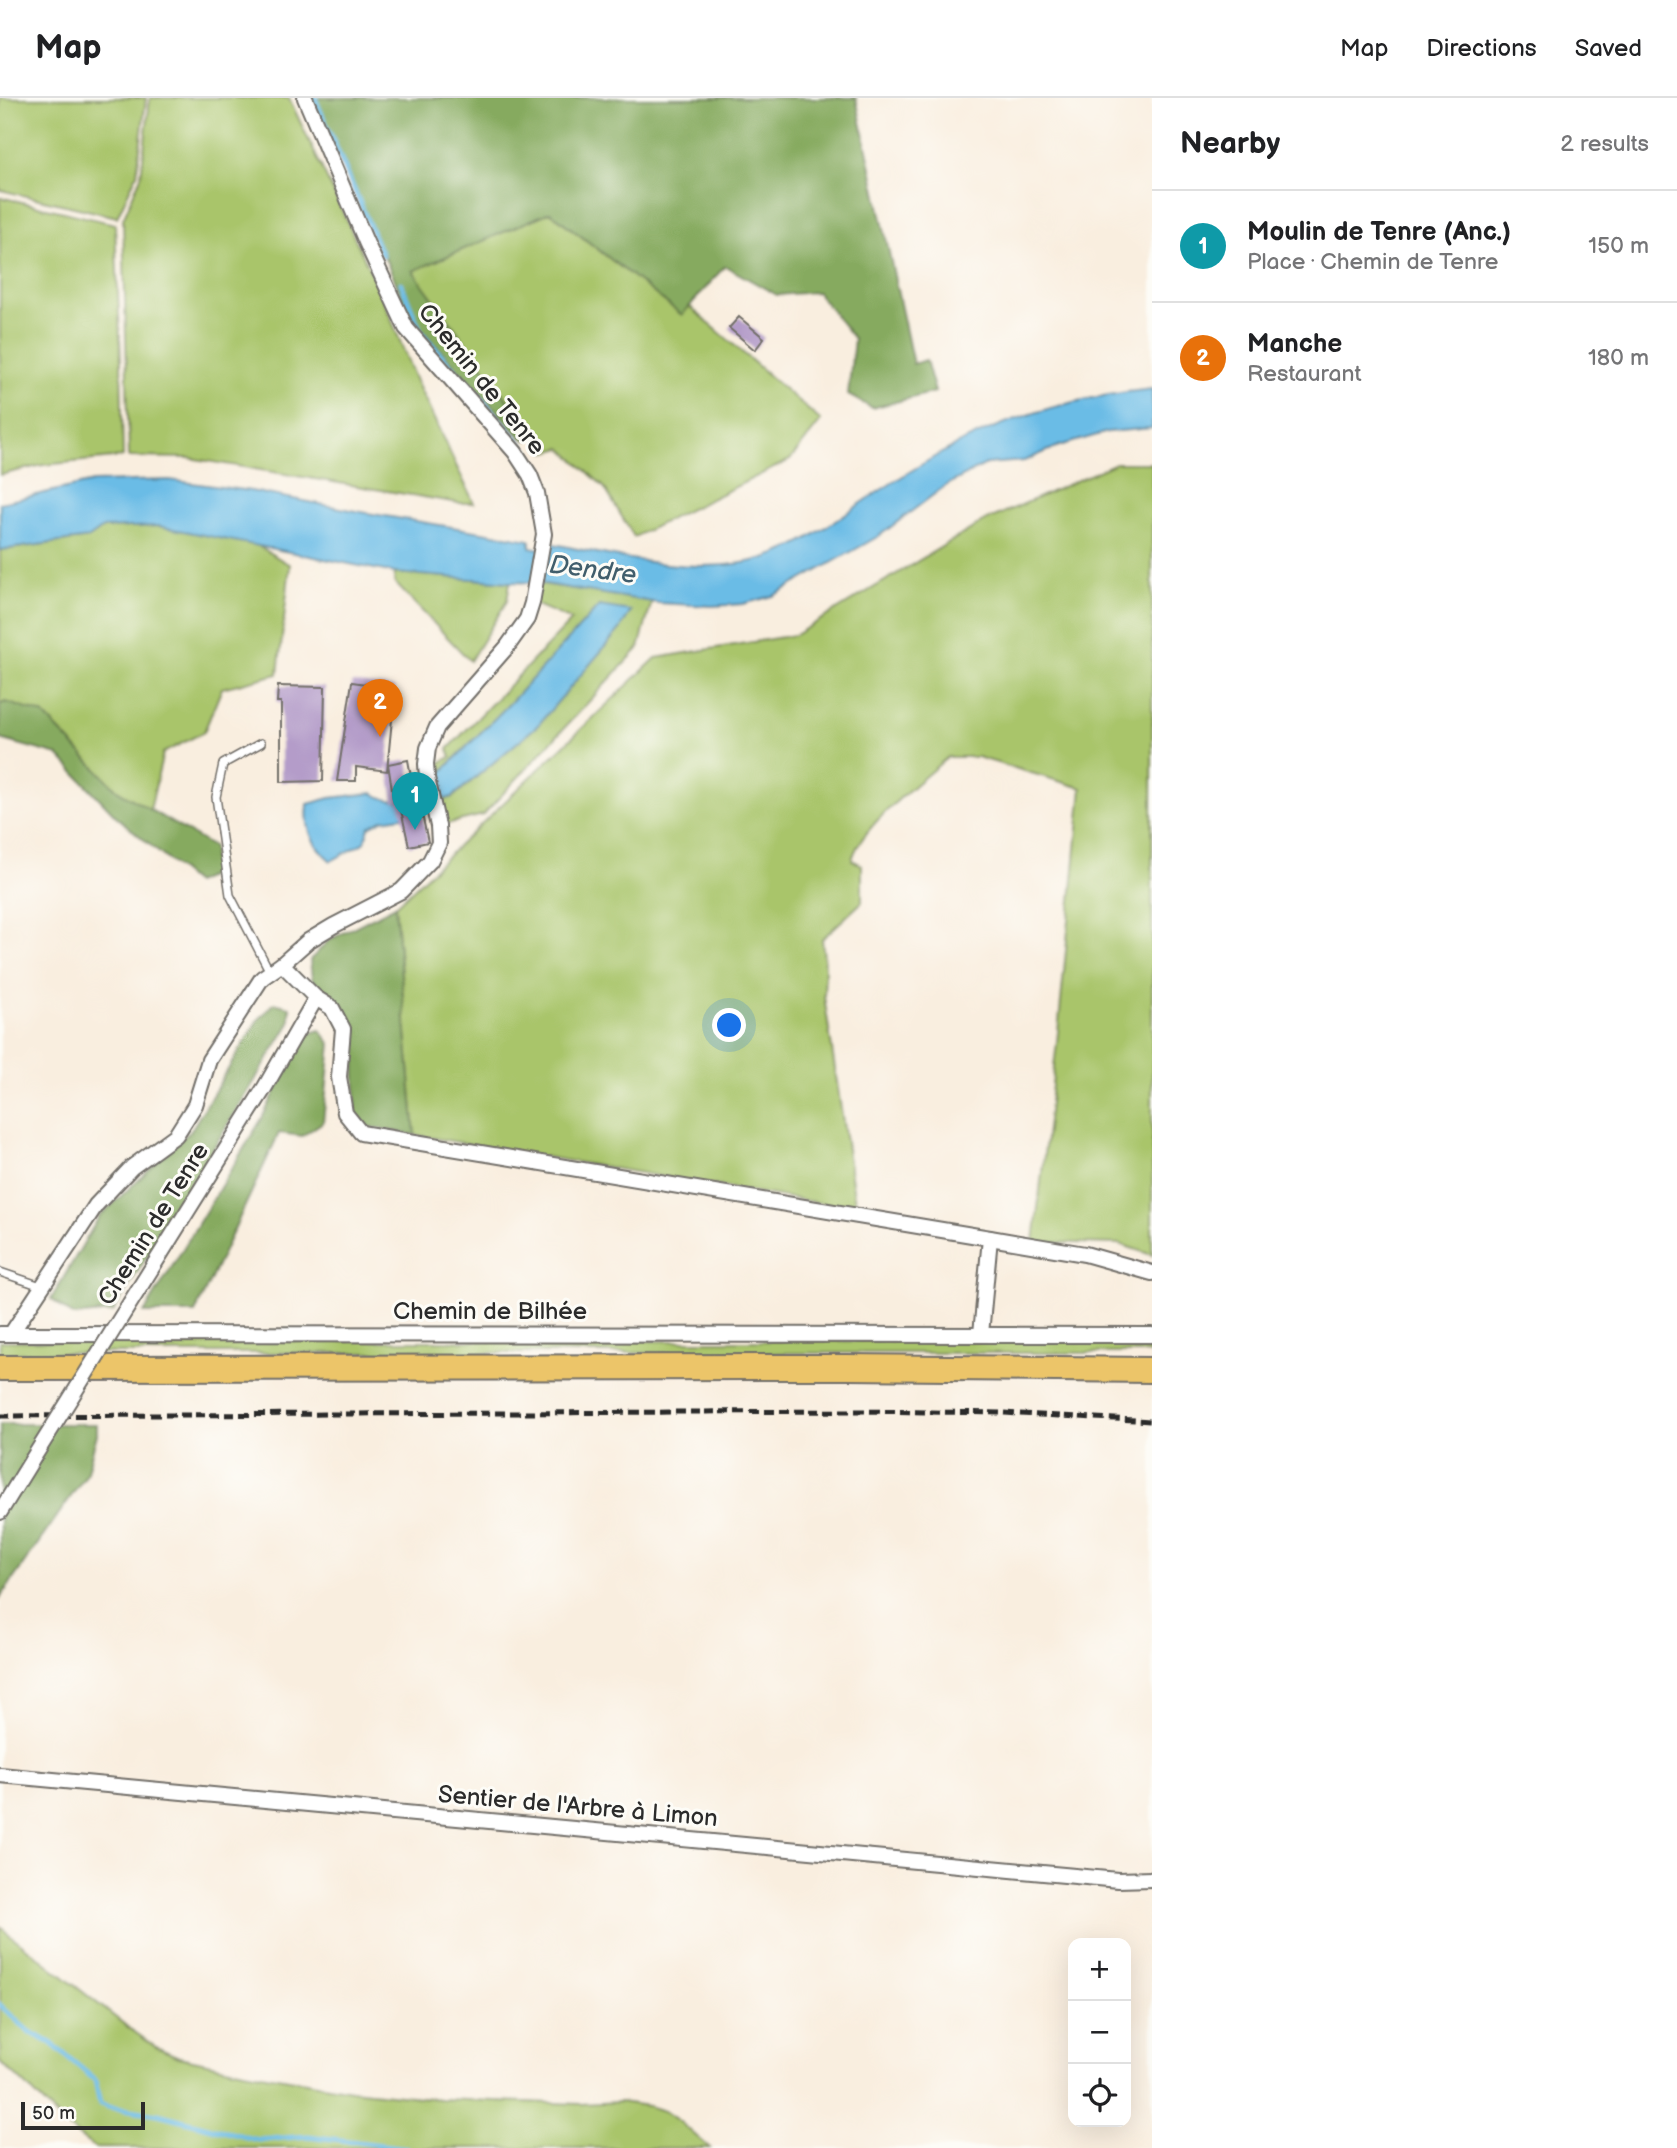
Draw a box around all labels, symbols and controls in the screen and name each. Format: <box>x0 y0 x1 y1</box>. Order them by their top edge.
text: Map <box>35 28 101 68</box>
text: Map <box>1340 34 1388 63</box>
text: Directions <box>1426 34 1537 63</box>
text: Saved <box>1575 34 1642 63</box>
text: Nearby <box>1180 126 1280 162</box>
text: 2 results <box>1560 130 1649 158</box>
text: Moulin de Tenre (Anc.) <box>1247 217 1511 248</box>
text: 1 <box>1198 232 1208 260</box>
text: 150 m <box>1588 232 1649 260</box>
text: Place · Chemin de Tenre <box>1247 248 1498 276</box>
street label: Chemin de Tenre <box>412 298 551 461</box>
text: Manche <box>1247 329 1342 360</box>
text: 2 <box>1196 344 1210 372</box>
text: 180 m <box>1588 344 1649 372</box>
text: Restaurant <box>1247 360 1361 388</box>
water label: Dendre <box>548 550 638 591</box>
pin: 2 <box>357 679 403 737</box>
pin: 1 <box>392 772 438 830</box>
your location <box>712 1008 746 1042</box>
street label: Chemin de Tenre <box>92 1138 215 1311</box>
street label: Chemin de Bilhée <box>393 1297 587 1326</box>
street label: Sentier de l'Arbre à Limon <box>437 1780 719 1833</box>
map controls <box>1068 1938 1131 2127</box>
button: + <box>1068 1938 1131 2001</box>
button: − <box>1068 2001 1131 2064</box>
button: locate <box>1068 2064 1131 2127</box>
scale bar <box>21 2099 145 2131</box>
text: 50 m <box>32 2102 75 2125</box>

